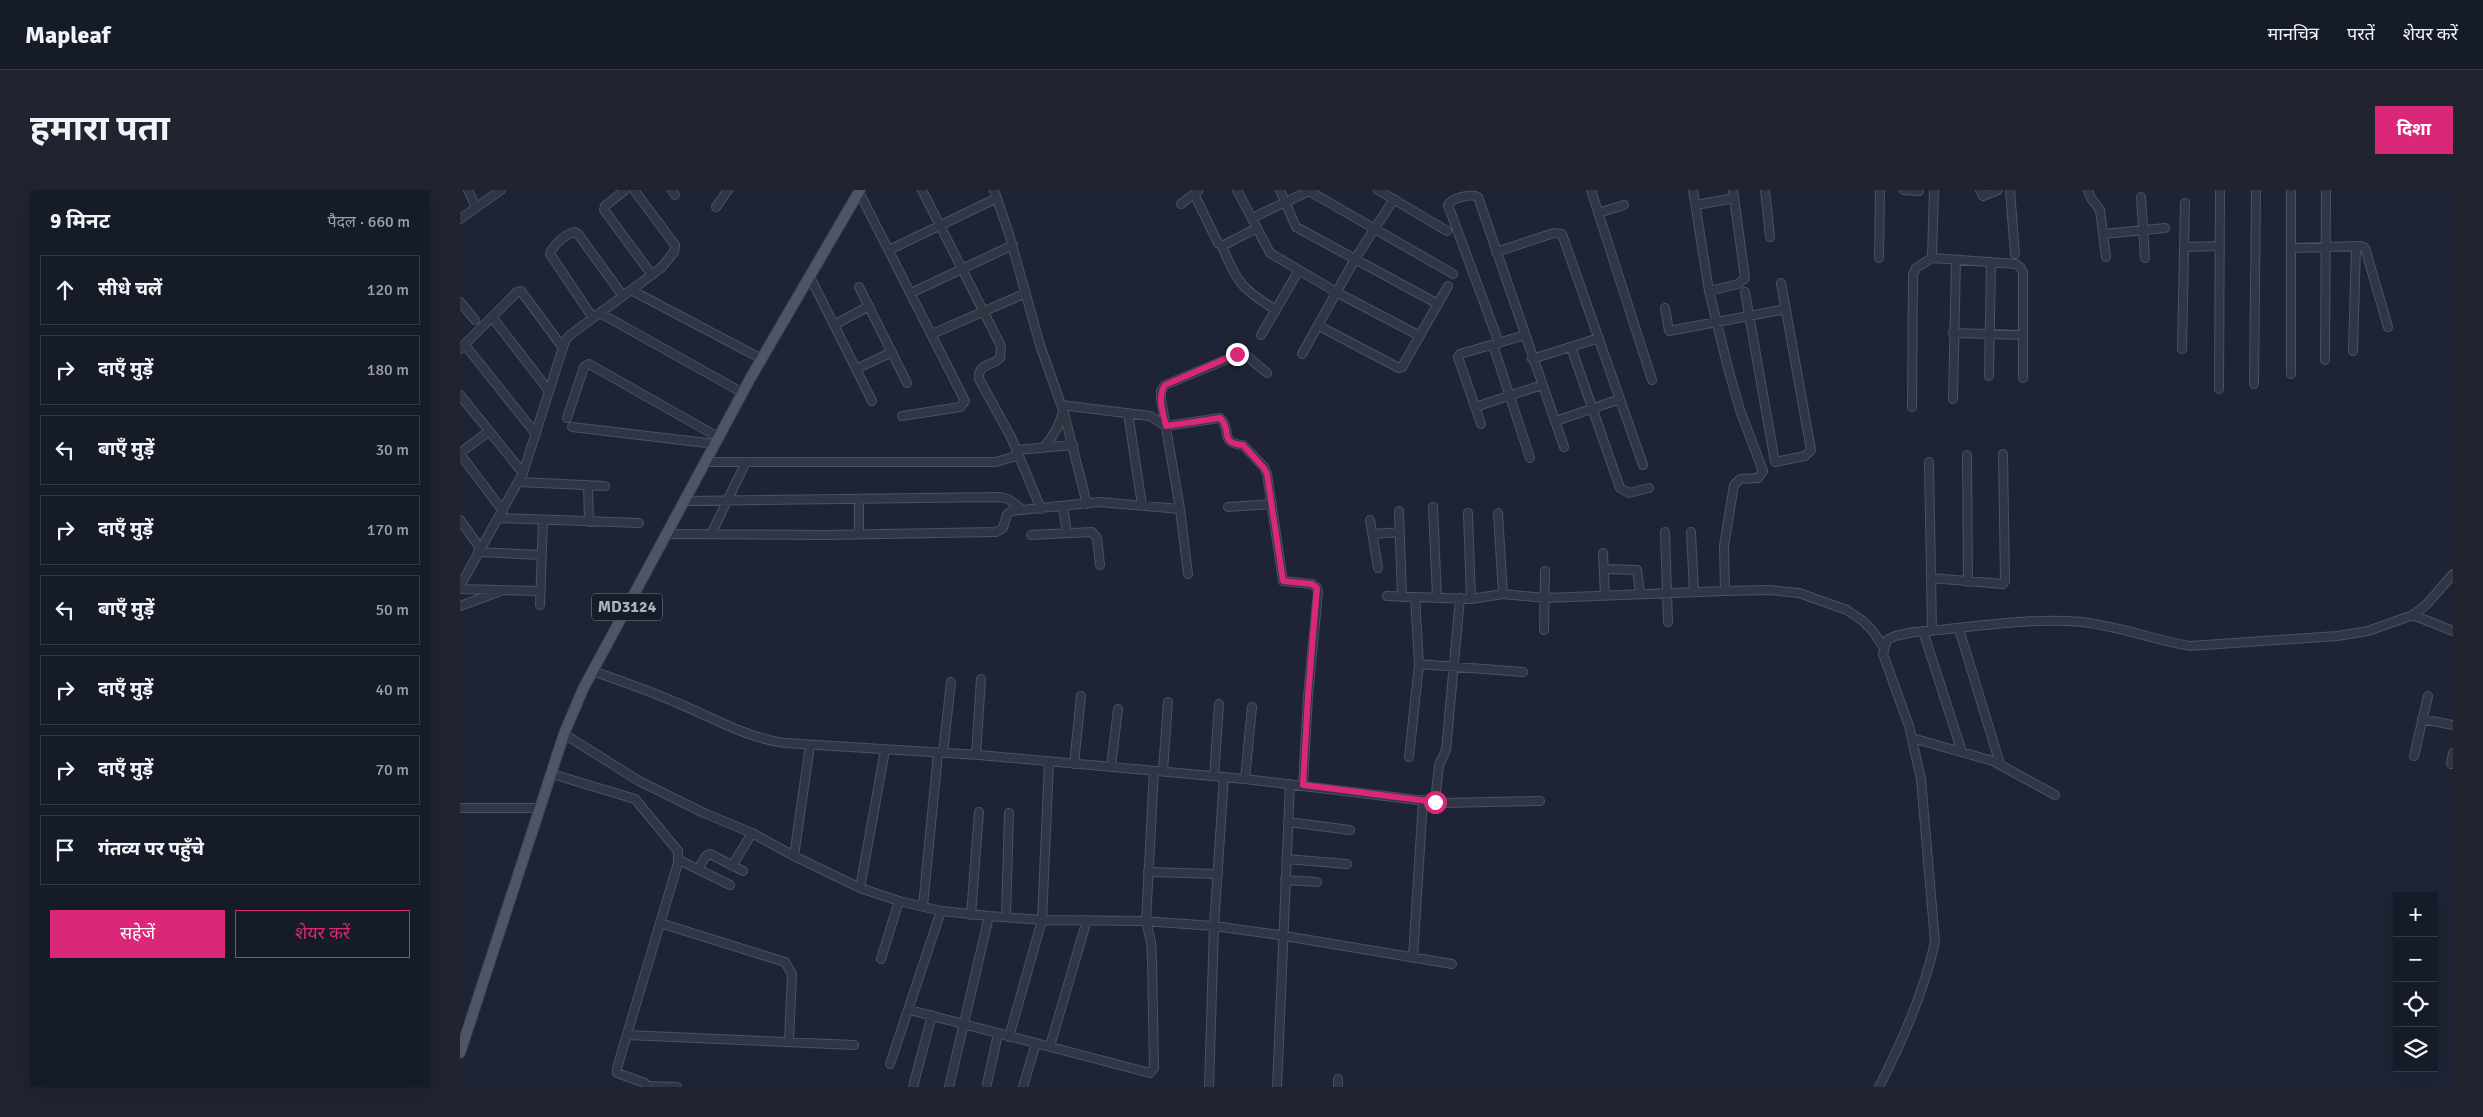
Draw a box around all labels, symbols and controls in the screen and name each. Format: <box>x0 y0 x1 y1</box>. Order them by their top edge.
text: Mapleaf <box>25 20 110 50</box>
text: मानचित्र <box>2267 23 2319 45</box>
text: परतें <box>2347 23 2375 45</box>
text: शेयर करें <box>2403 23 2458 45</box>
button: दिशा <box>2375 106 2453 154</box>
text: हमारा पता <box>30 107 170 150</box>
text: 9 मिनट <box>50 208 110 234</box>
text: पैदल · 660 m <box>327 212 410 232</box>
icon: ahead <box>51 276 79 304</box>
text: सीधे चलें <box>98 277 162 301</box>
text: 120 m <box>367 280 409 300</box>
route end <box>1226 343 1249 366</box>
icon: right <box>51 356 79 384</box>
text: दाएँ मुड़ें <box>98 357 153 381</box>
text: 180 m <box>367 360 409 380</box>
icon: left <box>51 436 79 464</box>
text: बाएँ मुड़ें <box>98 437 154 461</box>
text: 30 m <box>375 440 409 460</box>
icon: right <box>51 516 79 544</box>
text: दाएँ मुड़ें <box>98 517 153 541</box>
text: 170 m <box>367 520 409 540</box>
road number: MD3124 <box>592 594 662 621</box>
icon: left <box>51 596 79 624</box>
text: बाएँ मुड़ें <box>98 597 154 621</box>
text: 50 m <box>375 600 409 620</box>
icon: right <box>51 676 79 704</box>
text: दाएँ मुड़ें <box>98 677 153 701</box>
text: 40 m <box>375 680 409 700</box>
icon: right <box>51 756 79 784</box>
text: दाएँ मुड़ें <box>98 757 153 781</box>
text: 70 m <box>375 760 409 780</box>
route start <box>1424 791 1447 814</box>
icon: arrive <box>51 836 79 864</box>
text: गंतव्य पर पहुँचे <box>98 837 204 861</box>
map controls <box>2393 892 2438 1072</box>
button: + <box>2393 892 2438 937</box>
button: सहेजें <box>50 910 225 958</box>
button: शेयर करें <box>235 910 410 958</box>
button: − <box>2393 937 2438 982</box>
button: locate <box>2393 982 2438 1027</box>
button: layers <box>2393 1027 2438 1072</box>

